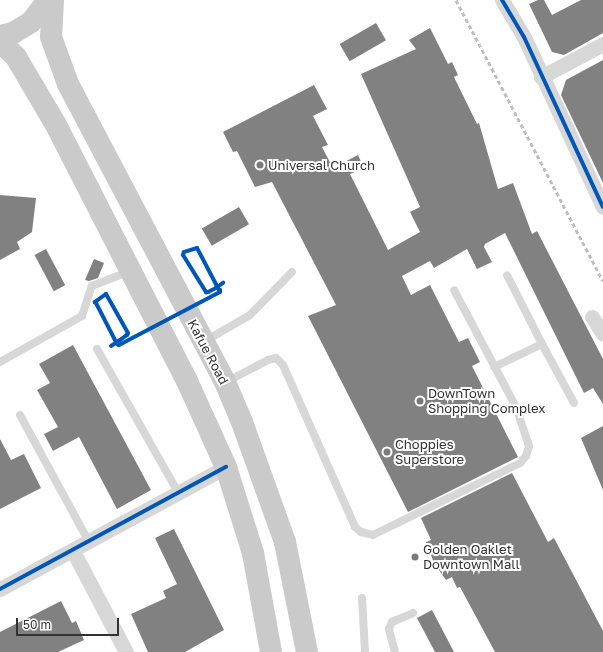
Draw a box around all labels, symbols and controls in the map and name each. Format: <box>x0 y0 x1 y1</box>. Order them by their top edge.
place label: Universal Church <box>268 157 375 173</box>
marker: Universal Church <box>255 160 265 170</box>
street label: Kafue Road <box>184 317 232 387</box>
place label: DownTown Shopping Complex <box>428 386 545 417</box>
marker: DownTown Shopping Complex <box>415 396 425 406</box>
place label: Choppies Superstore <box>395 437 464 468</box>
marker: Choppies Superstore <box>382 447 392 457</box>
place label: Golden Oaklet Downtown Mall <box>423 542 520 573</box>
marker: Golden Oaklet Downtown Mall <box>410 552 420 562</box>
scale bar <box>18 610 121 636</box>
text: 50 m <box>23 617 51 632</box>

